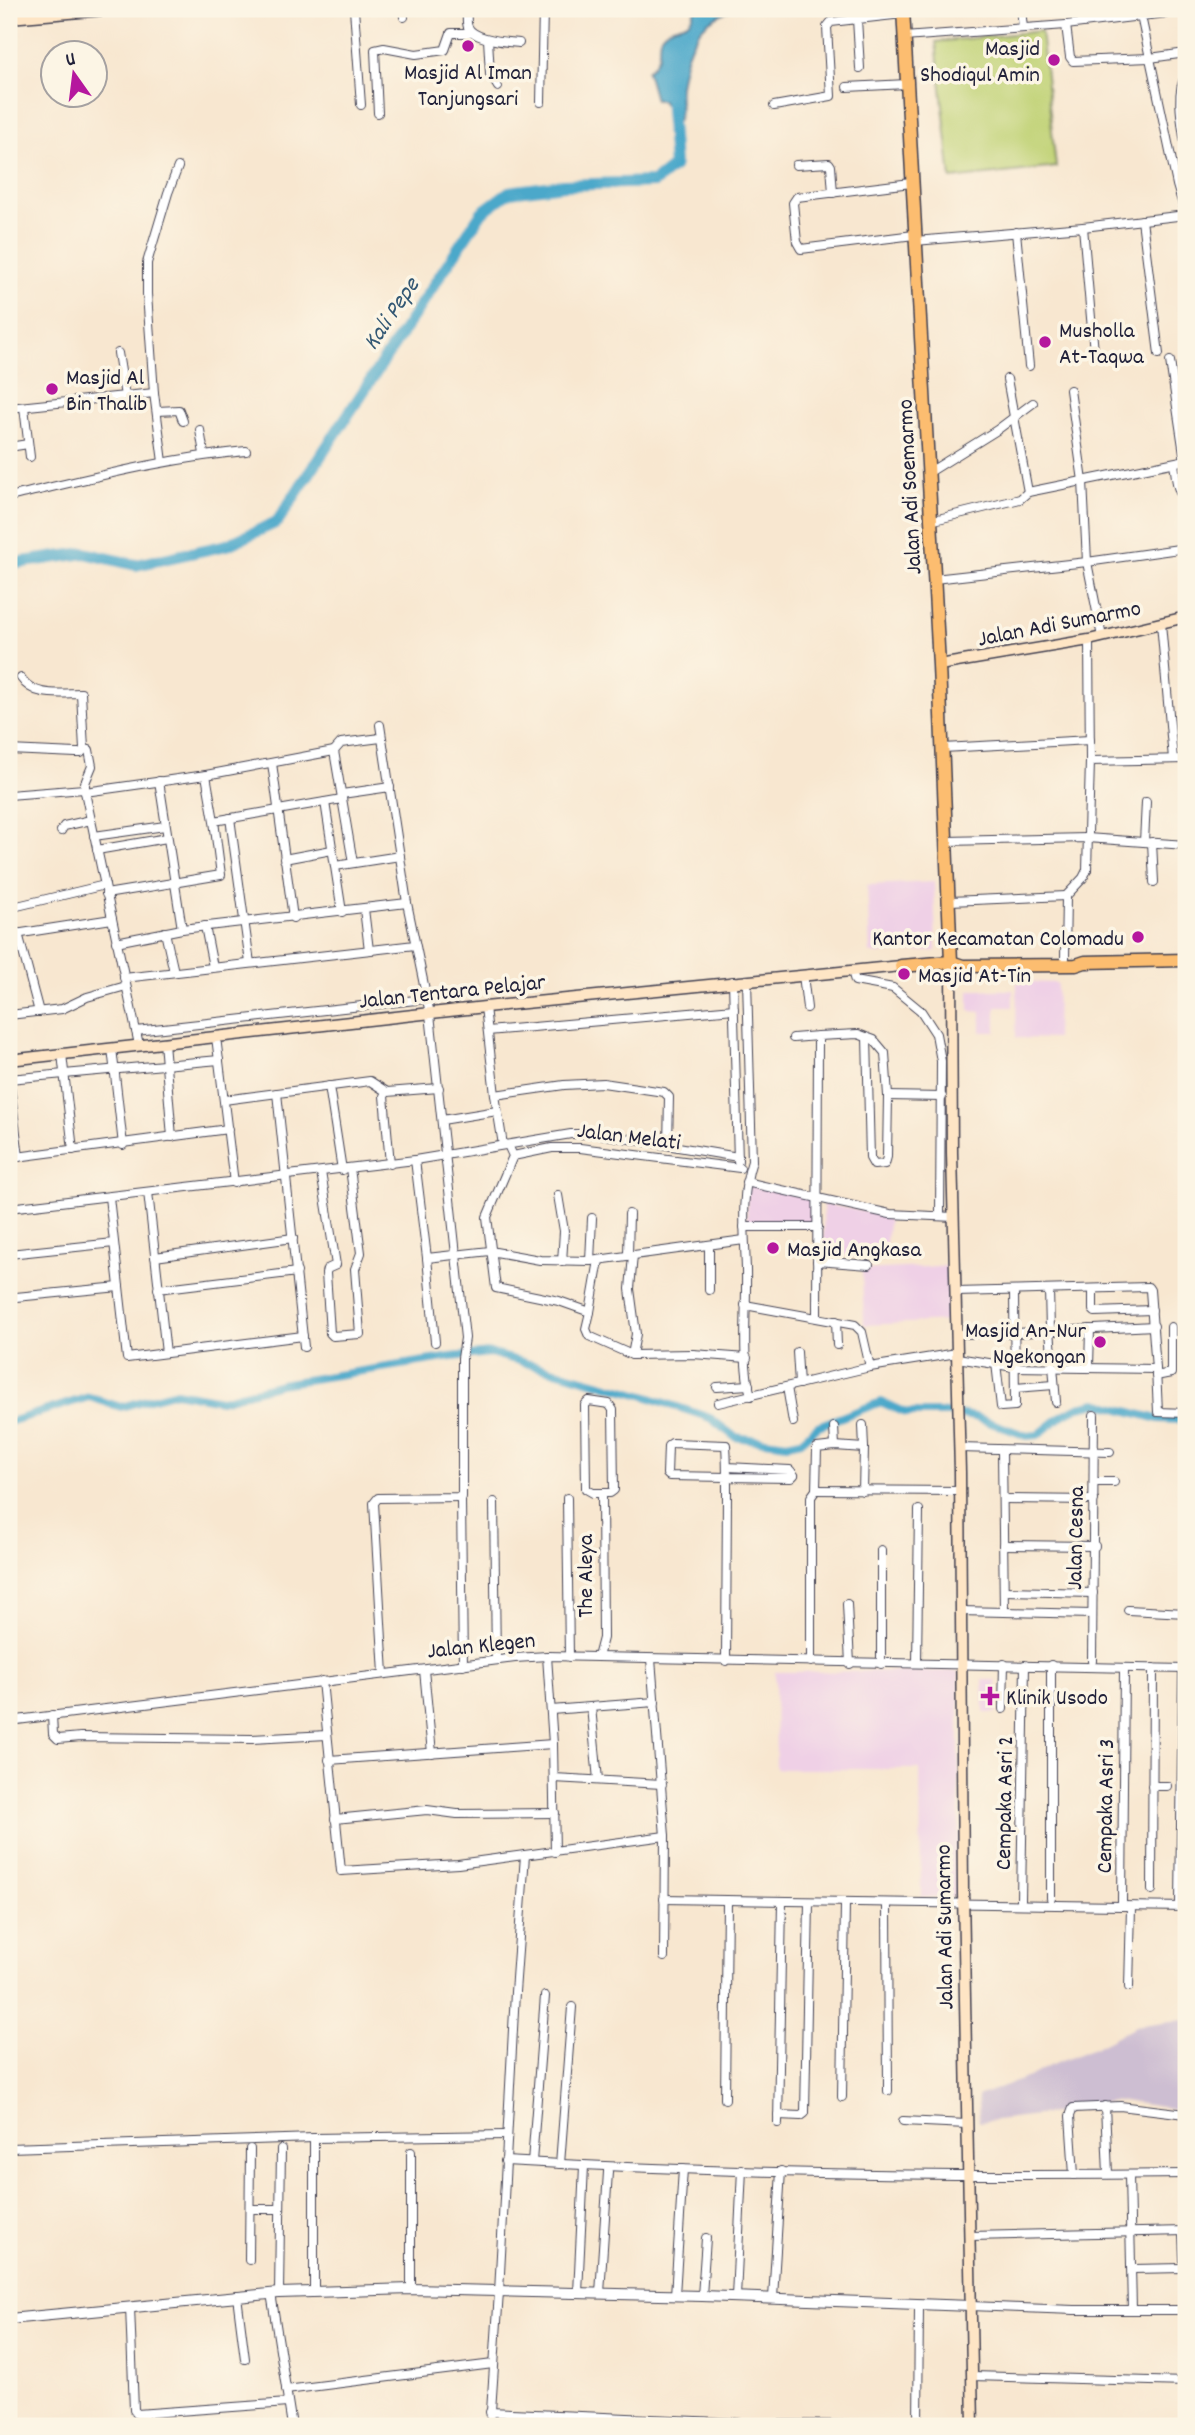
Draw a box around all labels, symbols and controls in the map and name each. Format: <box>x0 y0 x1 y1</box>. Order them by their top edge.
place label: Masjid Shodiqul Amin <box>920 34 1040 93</box>
north arrow <box>38 38 108 108</box>
marker: Masjid Al Iman Tanjungsari <box>460 38 476 54</box>
text: U <box>63 47 78 75</box>
marker: Masjid Shodiqul Amin <box>1046 52 1062 68</box>
place label: Masjid Al Iman Tanjungsari <box>404 58 532 117</box>
water label: Kali Pepe <box>356 270 430 358</box>
place label: Musholla At-Taqwa <box>1059 316 1145 375</box>
marker: Musholla At-Taqwa <box>1037 334 1053 350</box>
place label: Masjid Al Bin Thalib <box>66 363 147 422</box>
marker: Masjid Al Bin Thalib <box>44 381 60 397</box>
street label: Jalan Adi Soemarmo <box>890 398 933 575</box>
street label: Jalan Adi Sumarmo <box>975 593 1144 657</box>
place label: Kantor Kecamatan Colomadu <box>872 924 1124 957</box>
marker: Kantor Kecamatan Colomadu <box>1130 929 1146 945</box>
place label: Masjid At-Tin <box>918 961 1031 994</box>
marker: Masjid At-Tin <box>896 966 912 982</box>
street label: Jalan Tentara Pelajar <box>358 967 548 1020</box>
street label: Jalan Melati <box>575 1116 682 1161</box>
place label: Masjid Angkasa <box>787 1235 922 1268</box>
marker: Masjid Angkasa <box>765 1240 781 1256</box>
place label: Masjid An-Nur Ngekongan <box>965 1316 1086 1375</box>
marker: Masjid An-Nur Ngekongan <box>1092 1334 1108 1350</box>
street label: Jalan Cesna <box>1060 1485 1095 1590</box>
street label: The Aleya <box>571 1533 604 1618</box>
street label: Jalan Klegen <box>426 1625 537 1670</box>
place label: Klinik Usodo <box>1006 1683 1108 1716</box>
marker: Klinik Usodo <box>980 1686 1000 1706</box>
street label: Cempaka Asri 2 <box>989 1736 1024 1871</box>
street label: Cempaka Asri 3 <box>1090 1738 1125 1874</box>
street label: Jalan Adi Sumarmo <box>929 1844 964 2010</box>

